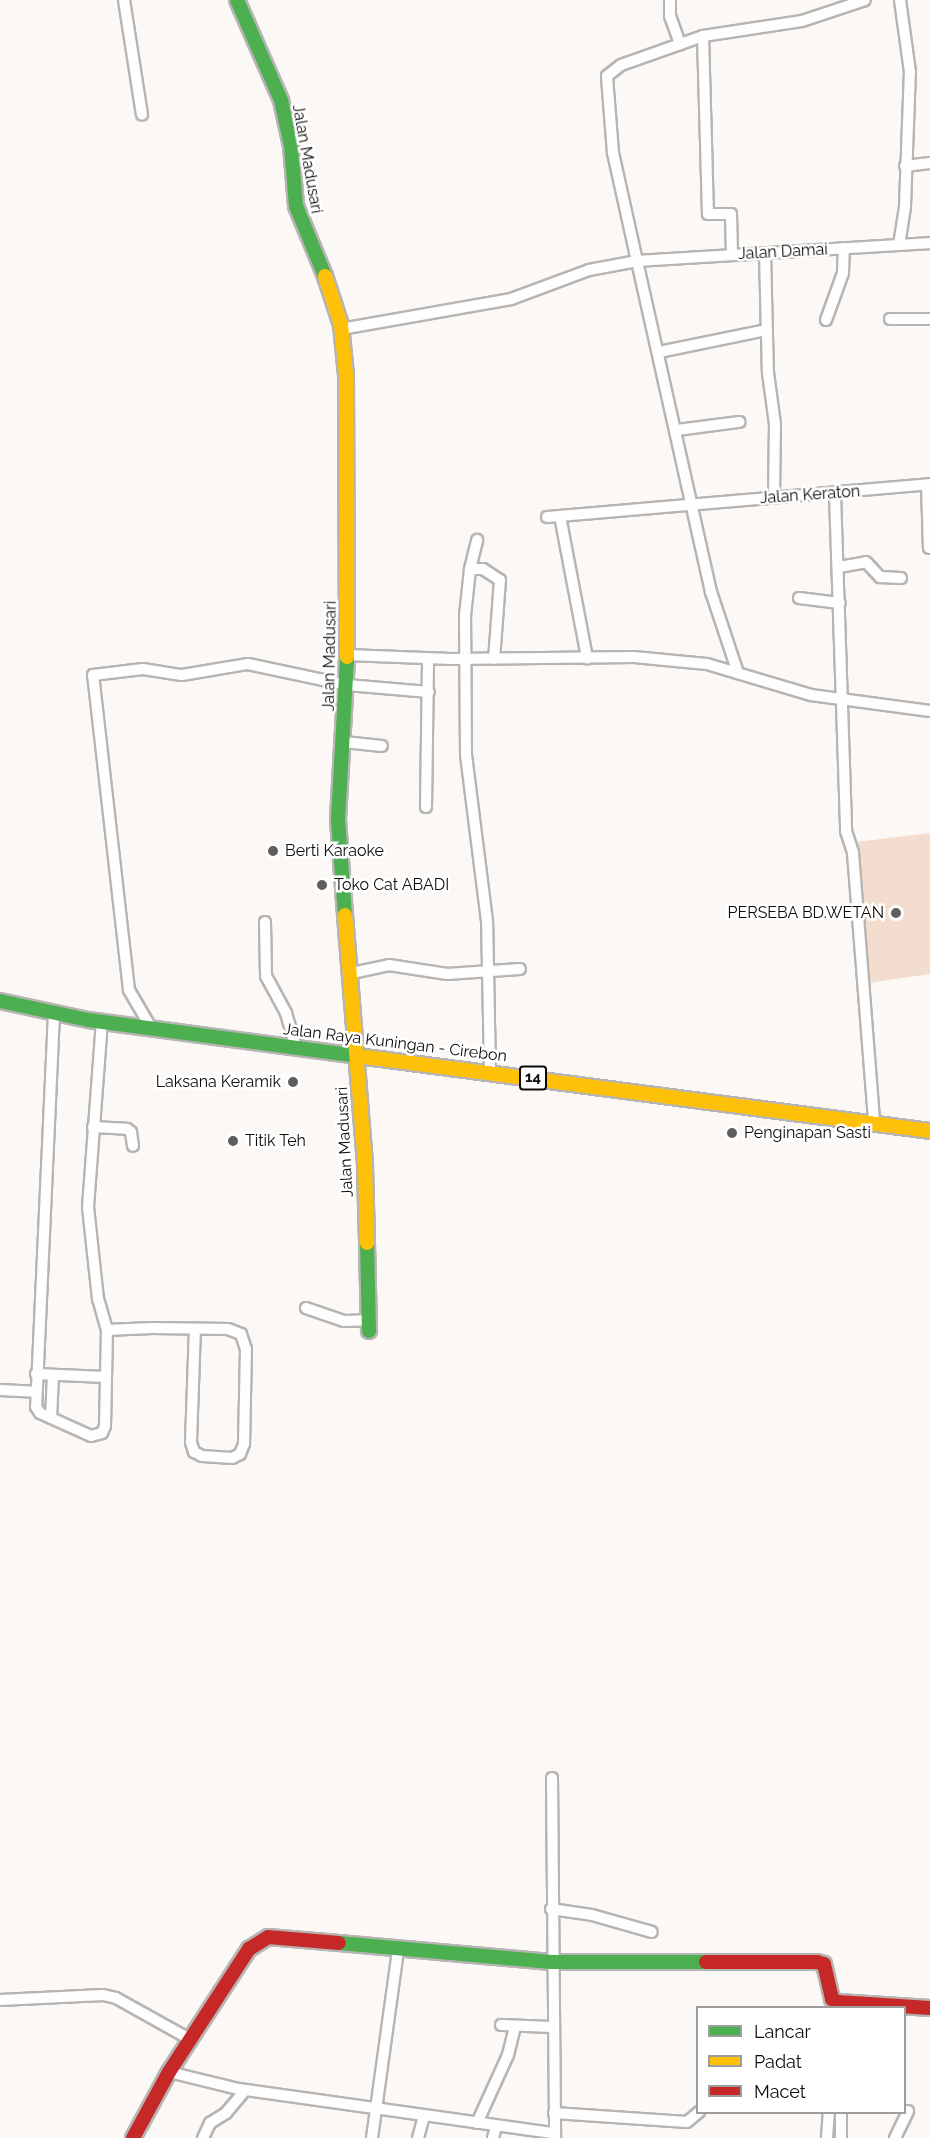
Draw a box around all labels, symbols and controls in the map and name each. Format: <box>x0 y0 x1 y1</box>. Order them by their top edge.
street label: Jalan Madusari <box>288 103 326 215</box>
street label: Jalan Damai <box>738 240 828 264</box>
street label: Jalan Keraton <box>759 482 861 508</box>
street label: Jalan Madusari <box>319 601 341 711</box>
place label: Berti Karaoke <box>285 841 384 861</box>
marker: Berti Karaoke <box>266 844 280 858</box>
place label: Toko Cat ABADI <box>334 875 450 895</box>
marker: Toko Cat ABADI <box>315 878 329 892</box>
place label: PERSEBA BD.WETAN <box>727 903 884 923</box>
marker: PERSEBA BD.WETAN <box>889 906 903 920</box>
street label: Jalan Raya Kuningan - Cirebon <box>282 1020 508 1066</box>
road number: 14 <box>518 1066 548 1090</box>
place label: Laksana Keramik <box>156 1072 281 1092</box>
marker: Laksana Keramik <box>286 1075 300 1089</box>
street label: Jalan Madusari <box>333 1086 357 1198</box>
place label: Penginapan Sasti <box>744 1123 871 1143</box>
marker: Penginapan Sasti <box>725 1126 739 1140</box>
place label: Titik Teh <box>245 1131 306 1151</box>
marker: Titik Teh <box>226 1134 240 1148</box>
legend <box>696 2006 906 2114</box>
text: Lancar <box>754 2021 811 2042</box>
text: Padat <box>754 2051 802 2072</box>
text: Macet <box>754 2081 806 2102</box>

